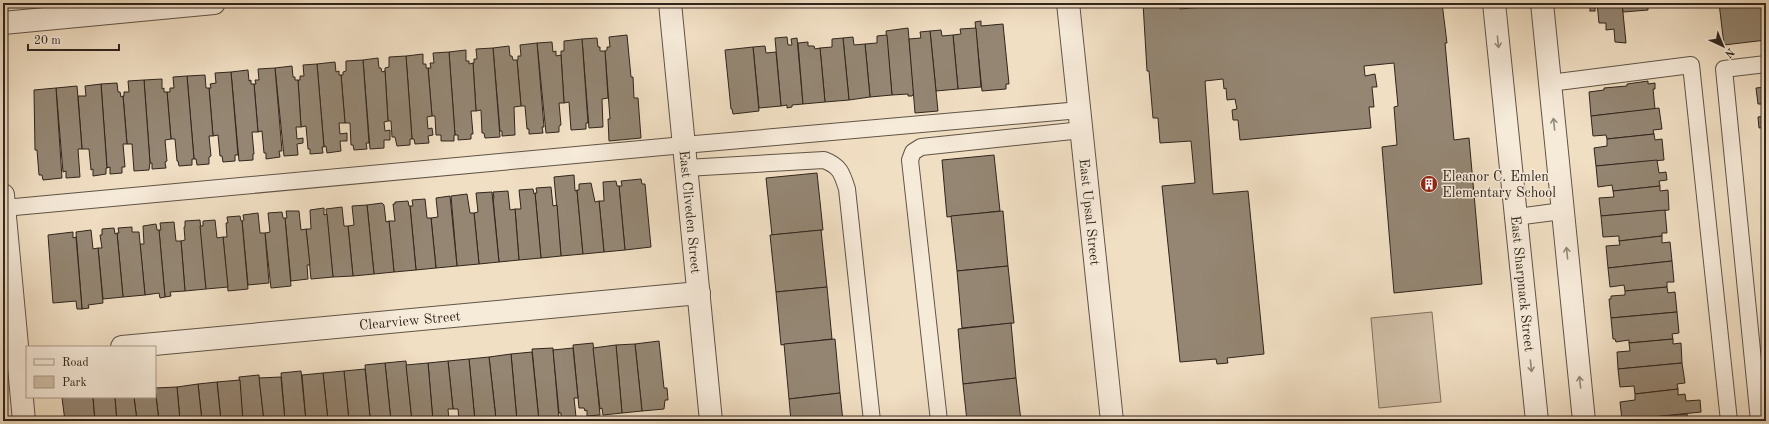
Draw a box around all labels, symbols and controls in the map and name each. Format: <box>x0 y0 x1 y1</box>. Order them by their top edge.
scale bar <box>28 26 119 52</box>
north arrow <box>1703 26 1743 66</box>
text: 20 m <box>34 35 61 47</box>
one-way arrow <box>1495 35 1502 48</box>
text: N <box>1722 45 1736 59</box>
one-way arrow <box>1550 117 1557 130</box>
street label: East Cliveden Street <box>676 150 703 275</box>
street label: East Upsal Street <box>1076 158 1102 266</box>
place label: Eleanor C. Emlen Elementary School <box>1442 170 1556 200</box>
building icon: Eleanor C. Emlen Elementary School <box>1419 174 1439 194</box>
street label: East Sharpnack Street <box>1508 215 1536 352</box>
one-way arrow <box>1563 247 1570 260</box>
street label: Clearview Street <box>358 309 461 333</box>
legend <box>26 346 156 398</box>
text: Road <box>62 357 89 369</box>
one-way arrow <box>1527 359 1535 372</box>
one-way arrow <box>1576 376 1583 389</box>
text: Park <box>62 377 87 389</box>

